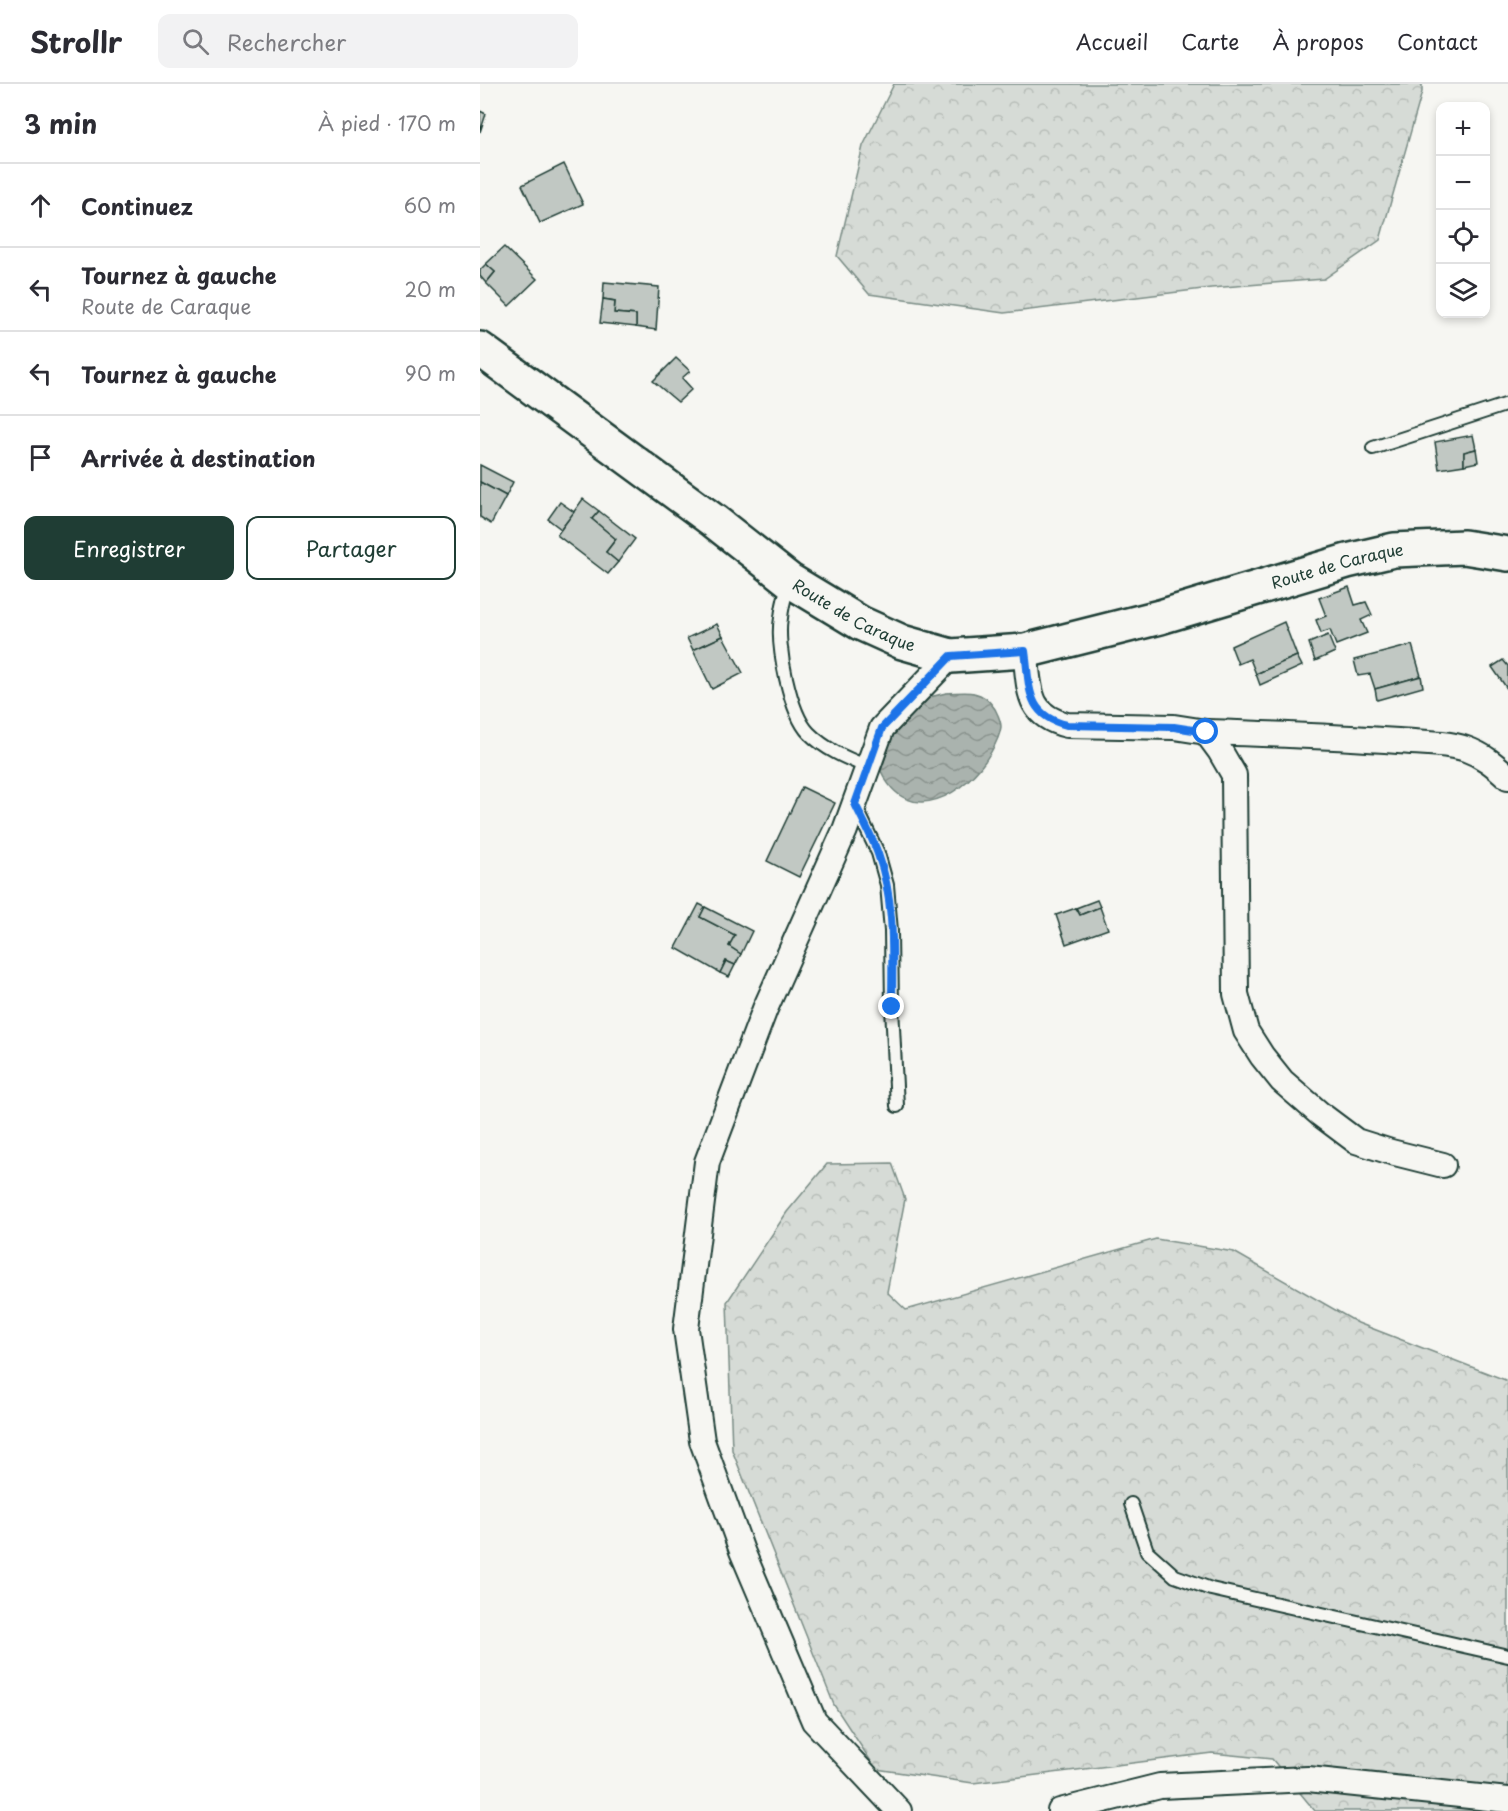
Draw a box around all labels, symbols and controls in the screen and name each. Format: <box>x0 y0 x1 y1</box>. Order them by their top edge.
search box <box>158 14 578 68</box>
text: Strollr <box>30 20 122 63</box>
icon: search <box>179 25 212 58</box>
text: Rechercher <box>227 25 346 58</box>
text: Accueil <box>1076 25 1148 57</box>
text: Carte <box>1181 25 1239 57</box>
text: À propos <box>1272 25 1364 57</box>
text: Contact <box>1397 25 1478 57</box>
map controls <box>1436 102 1490 318</box>
button: + <box>1436 102 1490 156</box>
text: 3 min <box>24 104 97 143</box>
text: À pied · 170 m <box>318 108 456 138</box>
button: − <box>1436 156 1490 210</box>
icon: ahead <box>24 189 57 222</box>
text: Continuez <box>81 189 193 222</box>
text: 60 m <box>404 190 456 220</box>
button: locate <box>1436 210 1490 264</box>
text: Tournez à gauche <box>81 258 277 291</box>
button: layers <box>1436 264 1490 318</box>
icon: left <box>24 273 57 306</box>
text: 20 m <box>404 274 456 304</box>
text: Route de Caraque <box>81 291 251 321</box>
icon: left <box>24 357 57 390</box>
text: Tournez à gauche <box>81 357 277 390</box>
text: 90 m <box>405 358 456 388</box>
icon: arrive <box>24 441 57 474</box>
text: Arrivée à destination <box>81 441 315 474</box>
button: Enregistrer <box>24 516 234 580</box>
button: Partager <box>246 516 456 580</box>
street label: Route de Caraque <box>1268 537 1404 594</box>
street label: Route de Caraque <box>788 572 919 656</box>
route start <box>1192 718 1218 744</box>
route end <box>878 993 904 1019</box>

